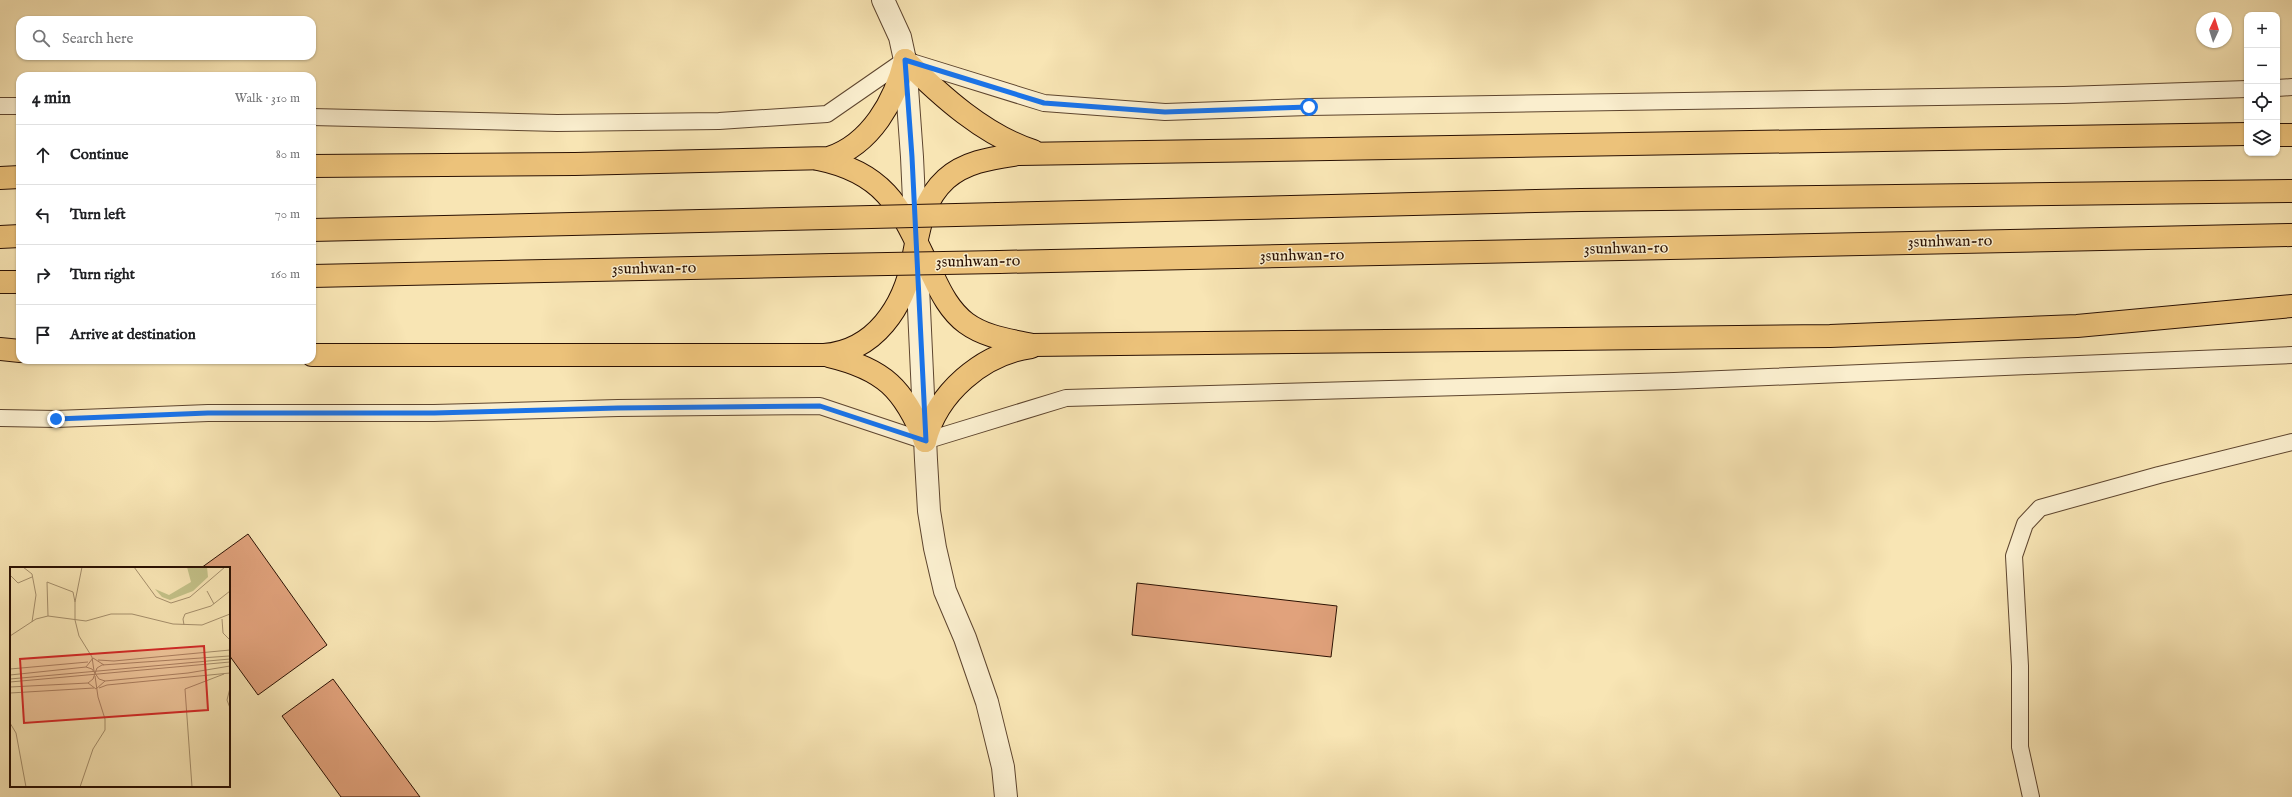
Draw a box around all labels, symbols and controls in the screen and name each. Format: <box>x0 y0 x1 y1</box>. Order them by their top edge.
north arrow <box>2196 12 2232 48</box>
map controls <box>2244 12 2280 156</box>
button: + <box>2244 12 2280 48</box>
search box <box>16 16 316 60</box>
icon: search <box>30 27 52 49</box>
text: Search here <box>62 29 133 48</box>
button: − <box>2244 48 2280 84</box>
button: locate <box>2244 84 2280 120</box>
text: 4 min <box>32 88 71 109</box>
text: Walk · 310 m <box>235 90 300 107</box>
route start <box>1300 98 1318 116</box>
button: layers <box>2244 120 2280 156</box>
icon: ahead <box>32 144 54 166</box>
text: Continue <box>70 145 128 164</box>
text: 80 m <box>276 146 300 163</box>
icon: left <box>32 204 54 226</box>
text: Turn left <box>70 205 126 224</box>
text: 70 m <box>275 206 300 223</box>
street label: 3sunhwan-ro <box>1908 231 1993 253</box>
street label: 3sunhwan-ro <box>1584 238 1669 260</box>
street label: 3sunhwan-ro <box>1260 245 1345 267</box>
street label: 3sunhwan-ro <box>936 251 1021 273</box>
street label: 3sunhwan-ro <box>612 258 697 280</box>
icon: right <box>32 264 54 286</box>
text: Turn right <box>70 265 135 284</box>
text: 160 m <box>270 266 300 283</box>
icon: arrive <box>32 324 54 346</box>
text: Arrive at destination <box>70 325 196 344</box>
route end <box>47 410 65 428</box>
inset map <box>10 567 230 787</box>

